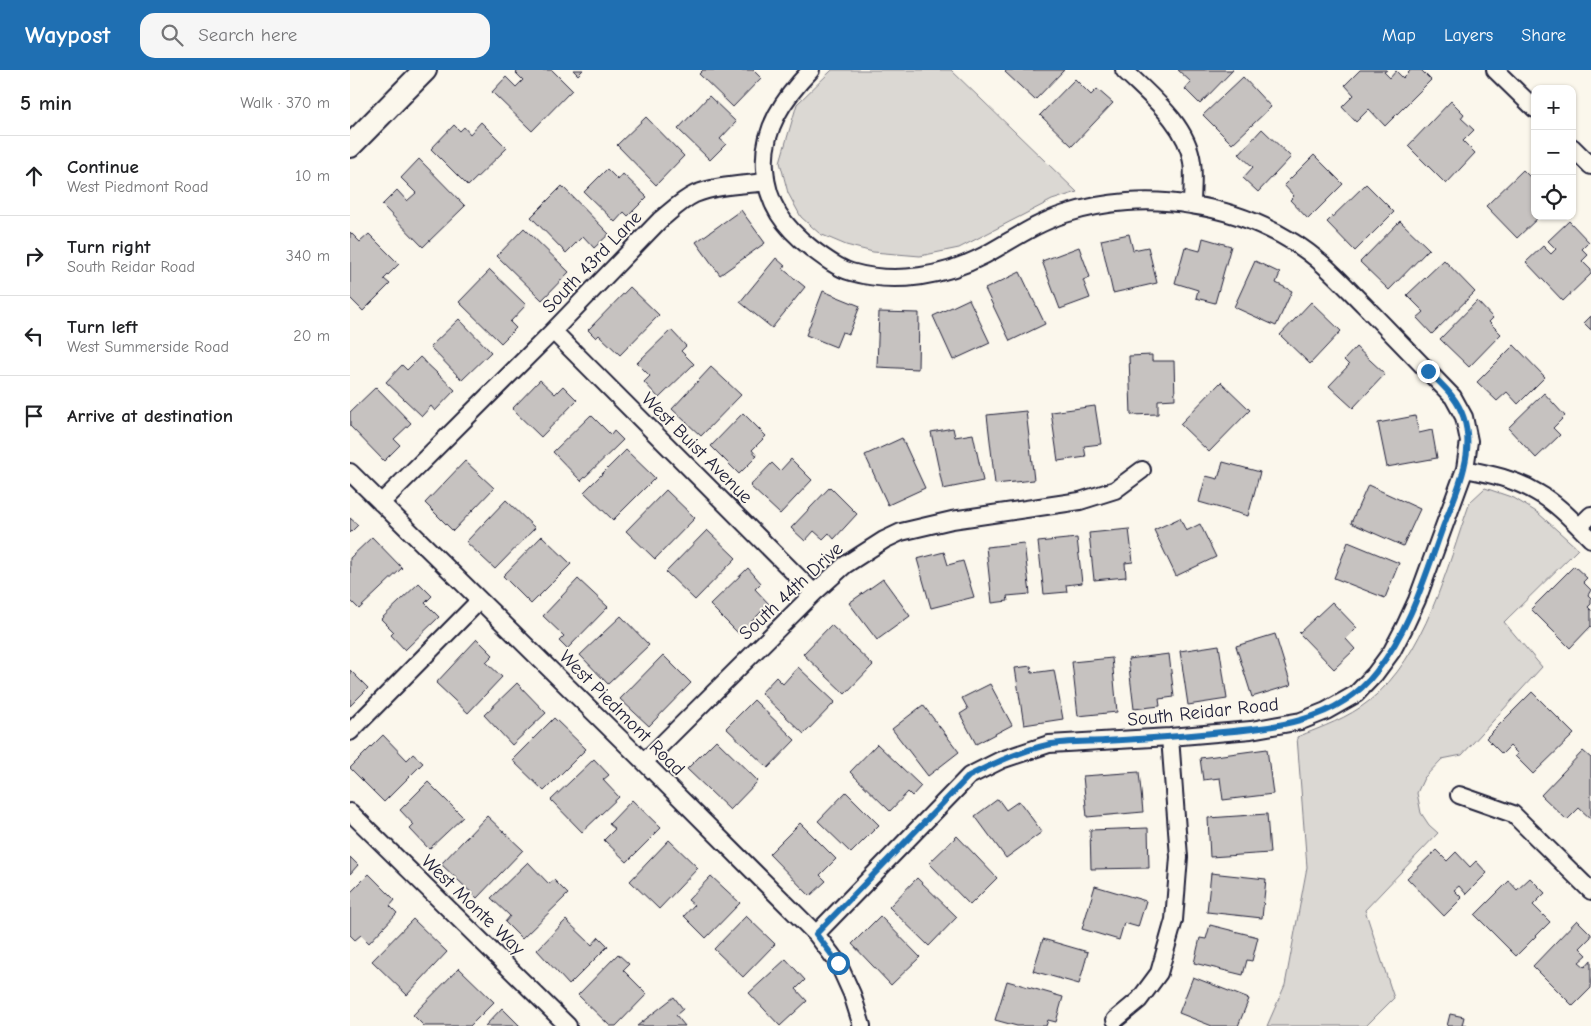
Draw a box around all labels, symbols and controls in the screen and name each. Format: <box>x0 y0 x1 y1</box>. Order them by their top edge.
search box <box>140 13 490 58</box>
text: Waypost <box>25 21 110 49</box>
icon: search <box>158 21 186 49</box>
text: Search here <box>198 24 297 46</box>
text: Map <box>1382 25 1416 46</box>
text: Layers <box>1444 25 1493 46</box>
text: Share <box>1521 25 1566 46</box>
map controls <box>1531 85 1576 220</box>
button: + <box>1531 85 1576 130</box>
text: 5 min <box>20 91 72 115</box>
text: Walk · 370 m <box>240 94 330 112</box>
button: − <box>1531 130 1576 175</box>
text: Continue <box>67 156 139 178</box>
icon: ahead <box>20 162 48 190</box>
text: 10 m <box>295 167 330 185</box>
button: locate <box>1531 175 1576 220</box>
text: West Piedmont Road <box>67 178 208 196</box>
street label: South 43rd Lane <box>538 206 646 318</box>
text: Turn right <box>67 236 151 258</box>
icon: right <box>20 242 48 270</box>
text: 340 m <box>286 247 330 265</box>
text: South Reidar Road <box>67 258 195 276</box>
text: Turn left <box>67 316 138 338</box>
icon: left <box>20 322 48 350</box>
text: 20 m <box>293 327 330 345</box>
text: West Summerside Road <box>67 338 229 356</box>
route end <box>1417 360 1440 383</box>
street label: West Buist Avenue <box>637 388 757 508</box>
icon: arrive <box>20 402 48 430</box>
text: Arrive at destination <box>67 405 233 427</box>
street label: South 44th Drive <box>735 537 847 645</box>
street label: West Piedmont Road <box>555 646 689 780</box>
street label: South Reidar Road <box>1126 693 1280 731</box>
street label: West Monte Way <box>417 850 530 960</box>
route start <box>827 952 850 975</box>

